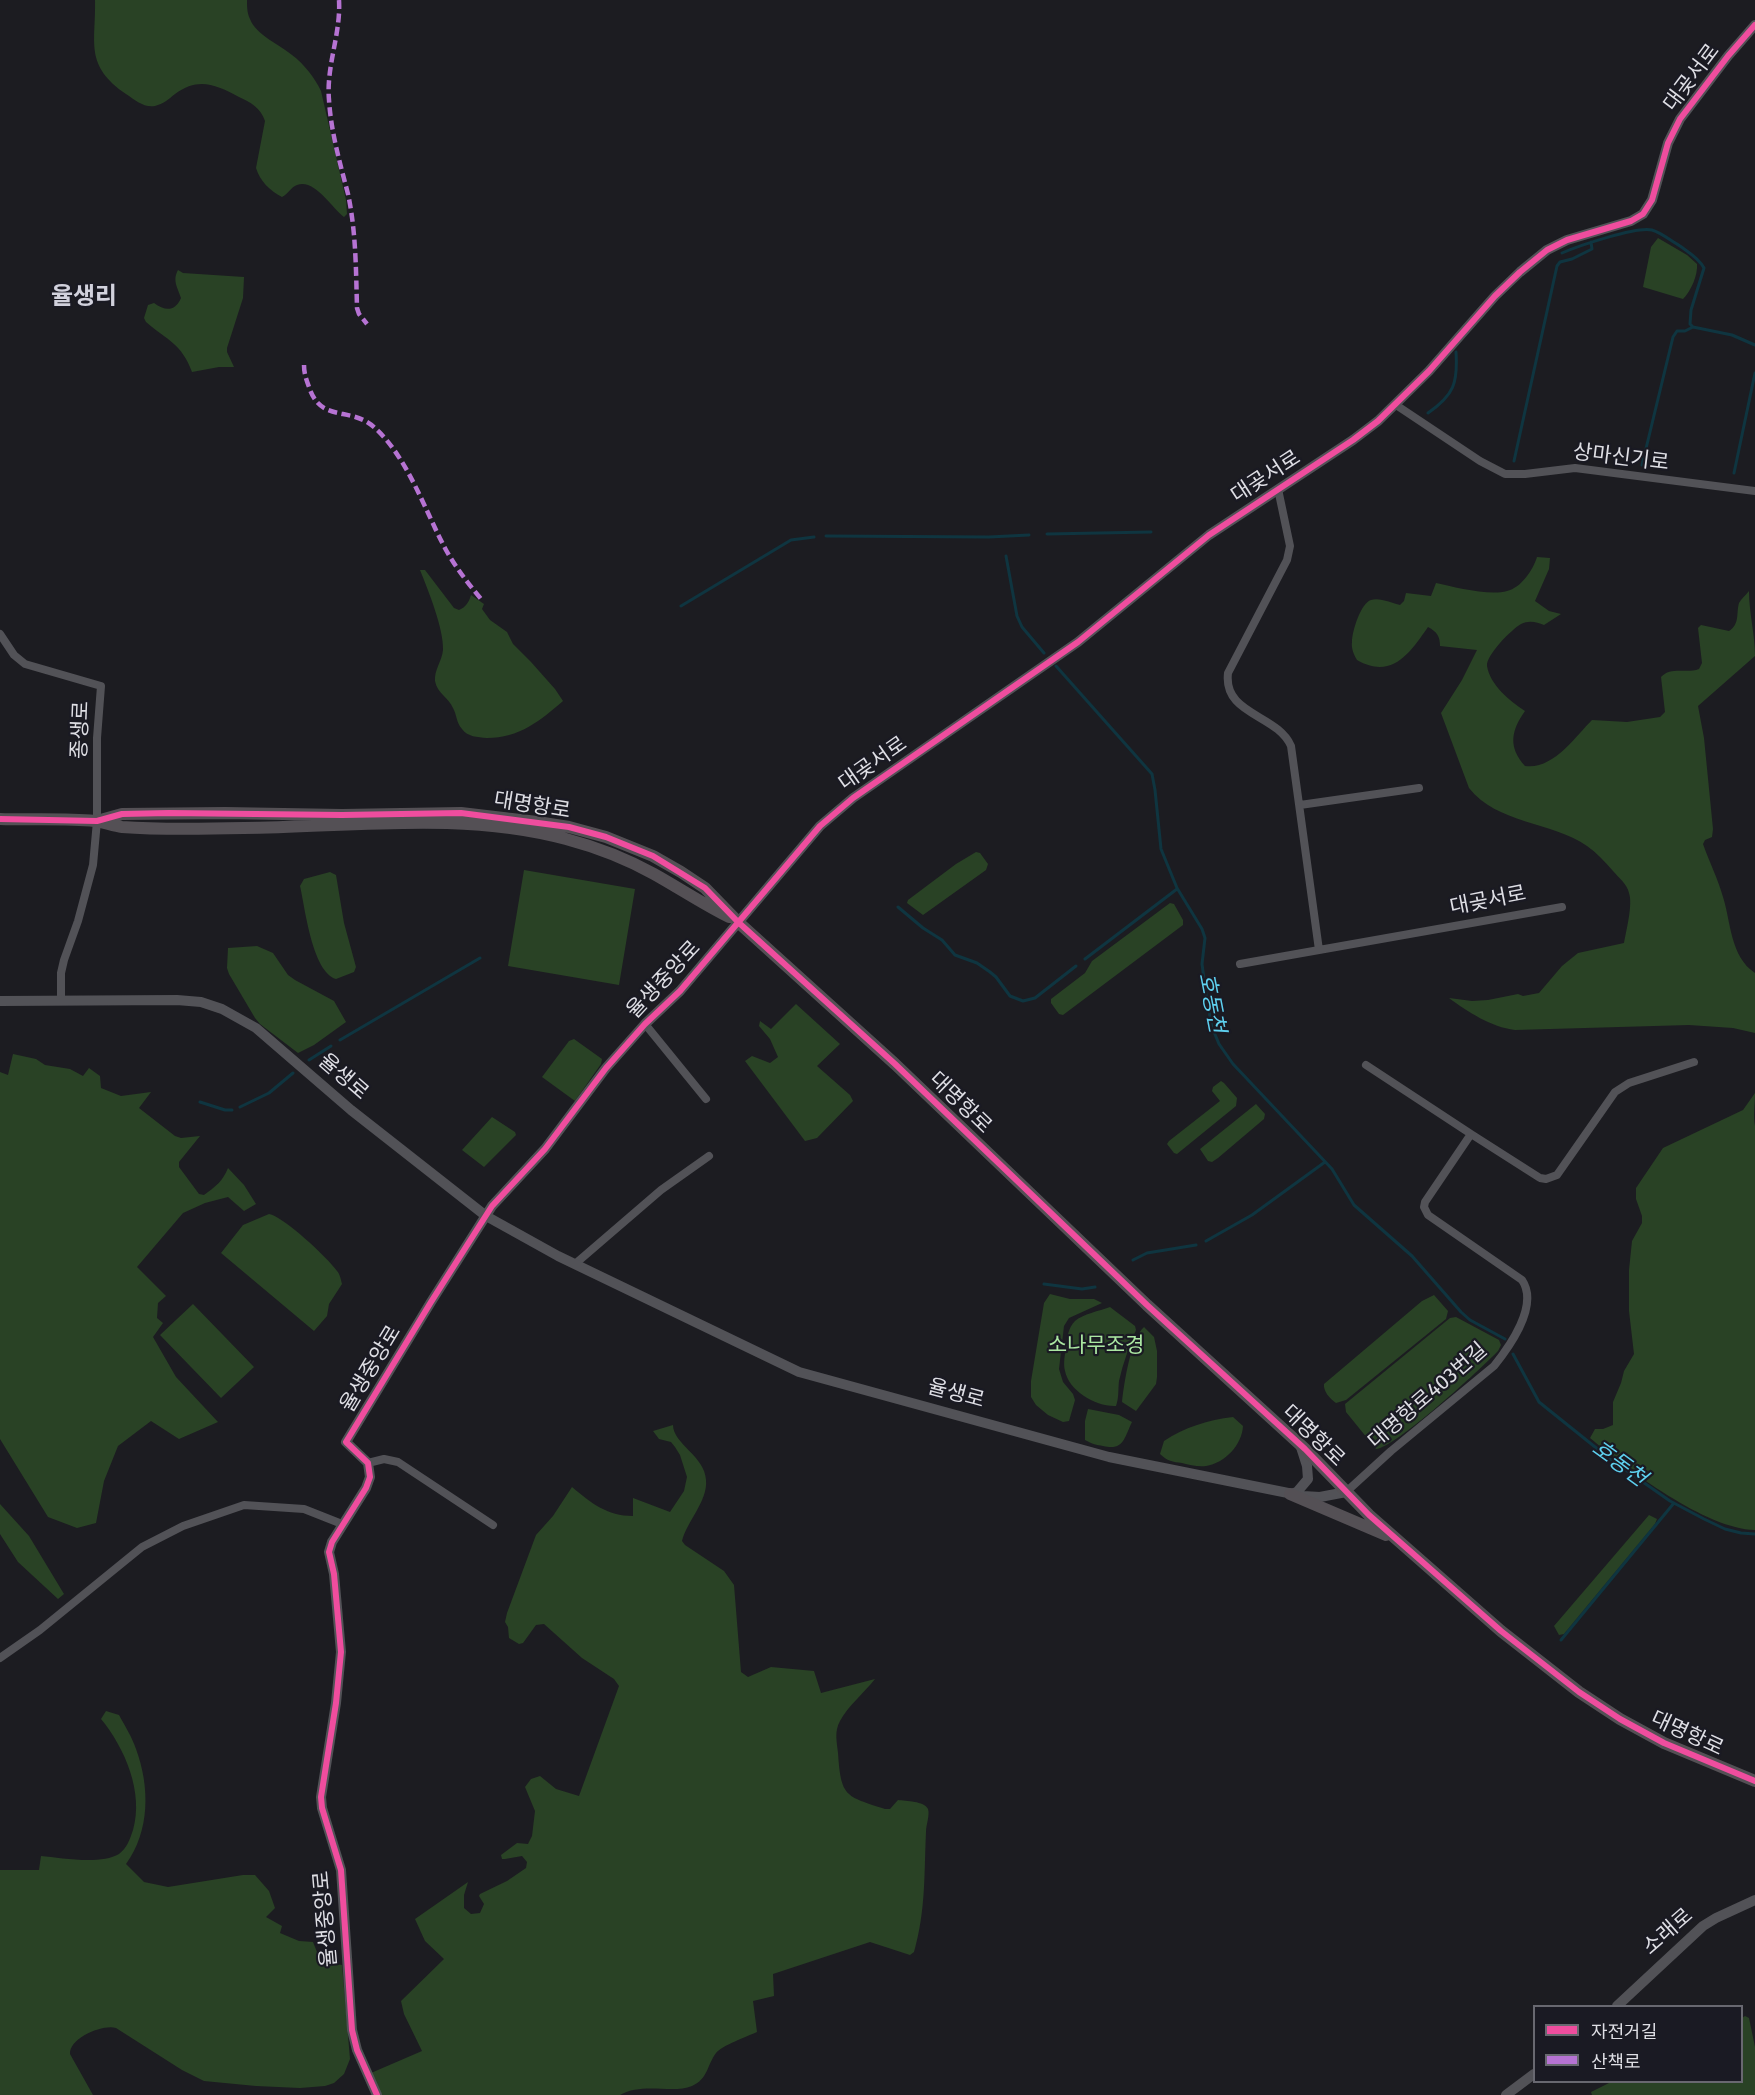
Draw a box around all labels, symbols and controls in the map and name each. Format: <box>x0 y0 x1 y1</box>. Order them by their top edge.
street label: 대곶서로 <box>1659 40 1725 116</box>
district label: 율생리 <box>51 283 117 311</box>
street label: 상마신기로 <box>1572 440 1670 476</box>
street label: 대곶서로 <box>1227 445 1305 509</box>
street label: 종생로 <box>67 701 95 759</box>
street label: 대곶서로 <box>834 732 912 796</box>
street label: 대명항로 <box>492 788 572 824</box>
street label: 대곶서로 <box>1448 881 1528 921</box>
street label: 율생중앙로 <box>622 936 706 1024</box>
water label: 호동천 <box>1192 971 1230 1035</box>
street label: 율생로 <box>313 1048 373 1106</box>
street label: 대명항로 <box>923 1067 997 1139</box>
street label: 율생중앙로 <box>335 1321 407 1417</box>
park label: 소나무조경 <box>1048 1333 1144 1359</box>
street label: 대명항로403번길 <box>1363 1338 1493 1454</box>
street label: 율생로 <box>925 1374 987 1414</box>
street label: 대명항로 <box>1276 1400 1350 1472</box>
water label: 호동천 <box>1587 1435 1651 1493</box>
street label: 대명항로 <box>1647 1706 1727 1762</box>
street label: 율생중앙로 <box>309 1870 343 1968</box>
street label: 소래로 <box>1638 1903 1698 1961</box>
legend <box>1533 2005 1743 2083</box>
text: 자전거길 <box>1591 2021 1657 2043</box>
text: 산책로 <box>1591 2051 1641 2073</box>

